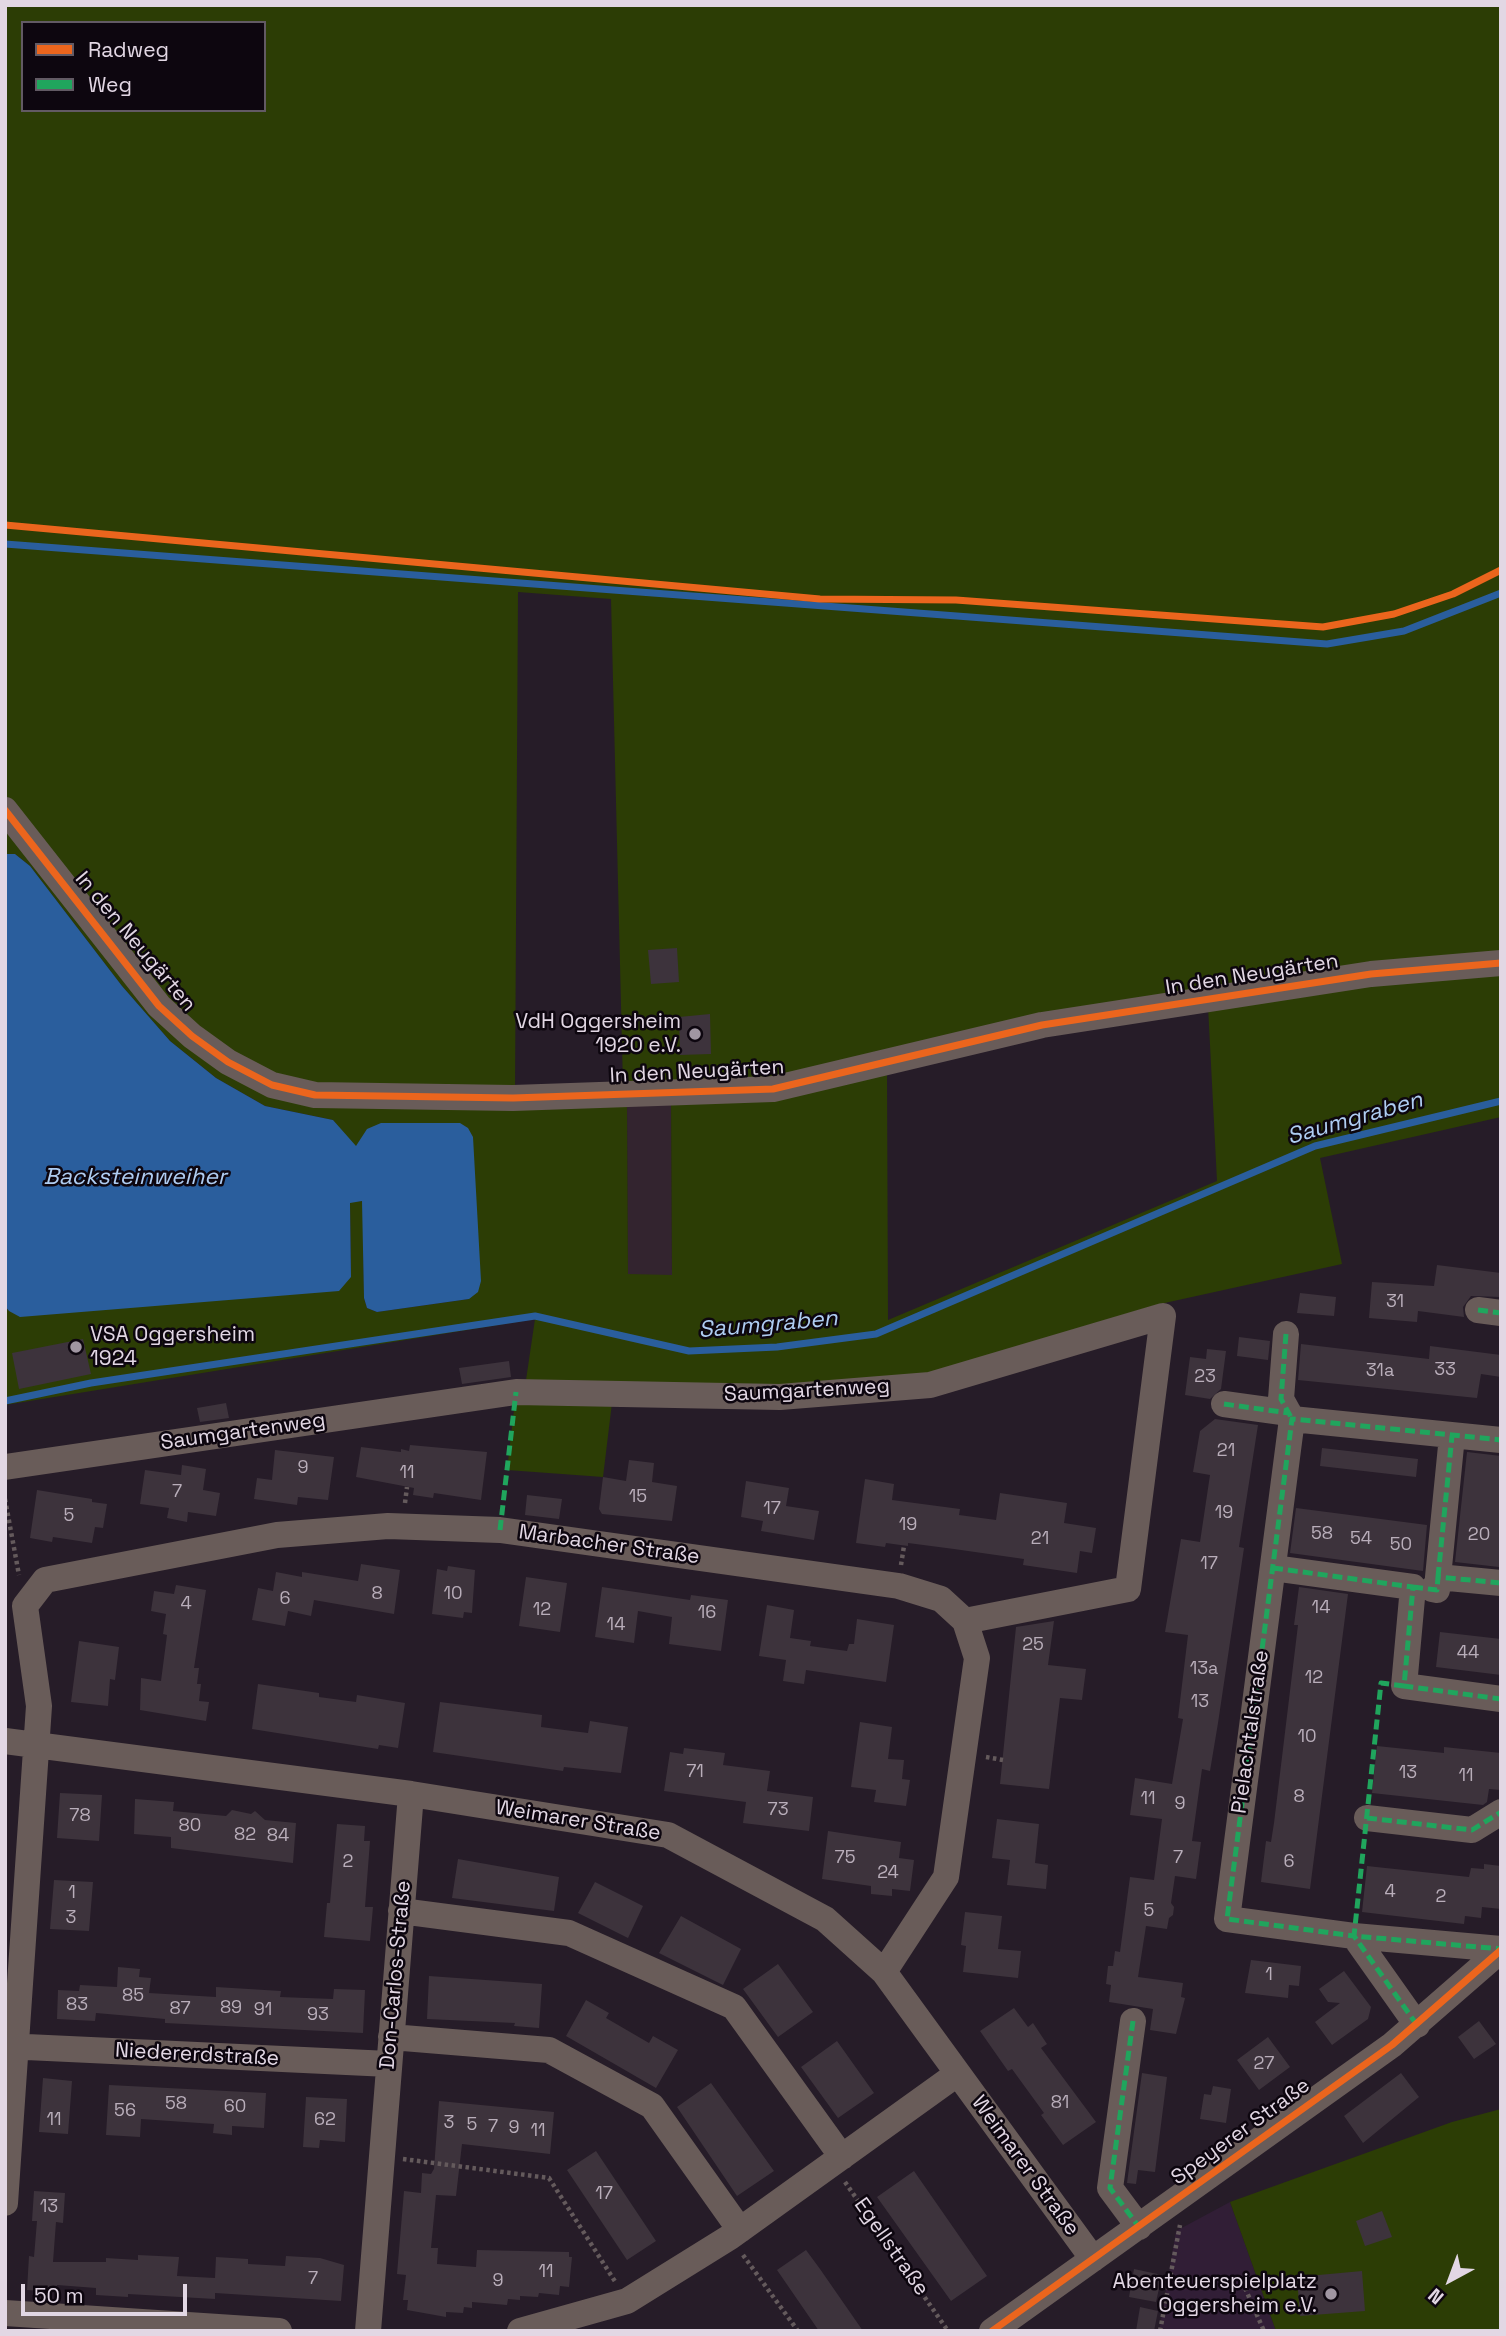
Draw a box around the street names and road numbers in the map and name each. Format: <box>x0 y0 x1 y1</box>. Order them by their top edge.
street label: In den Neugärten <box>69 867 201 1017</box>
street label: In den Neugärten <box>1164 949 1340 1001</box>
street label: In den Neugärten <box>609 1055 785 1089</box>
street label: Saumgartenweg <box>723 1374 891 1408</box>
street label: Saumgartenweg <box>159 1408 327 1456</box>
street label: Marbacher Straße <box>517 1520 701 1570</box>
street label: Pielachtalstraße <box>1227 1649 1275 1815</box>
street label: Weimarer Straße <box>494 1796 662 1846</box>
street label: Don-Carlos-Straße <box>375 1880 417 2070</box>
street label: Niedererdstraße <box>114 2038 280 2072</box>
street label: Speyerer Straße <box>1167 2073 1315 2191</box>
street label: Weimarer Straße <box>966 2091 1084 2241</box>
street label: Egellstraße <box>848 2193 934 2301</box>

